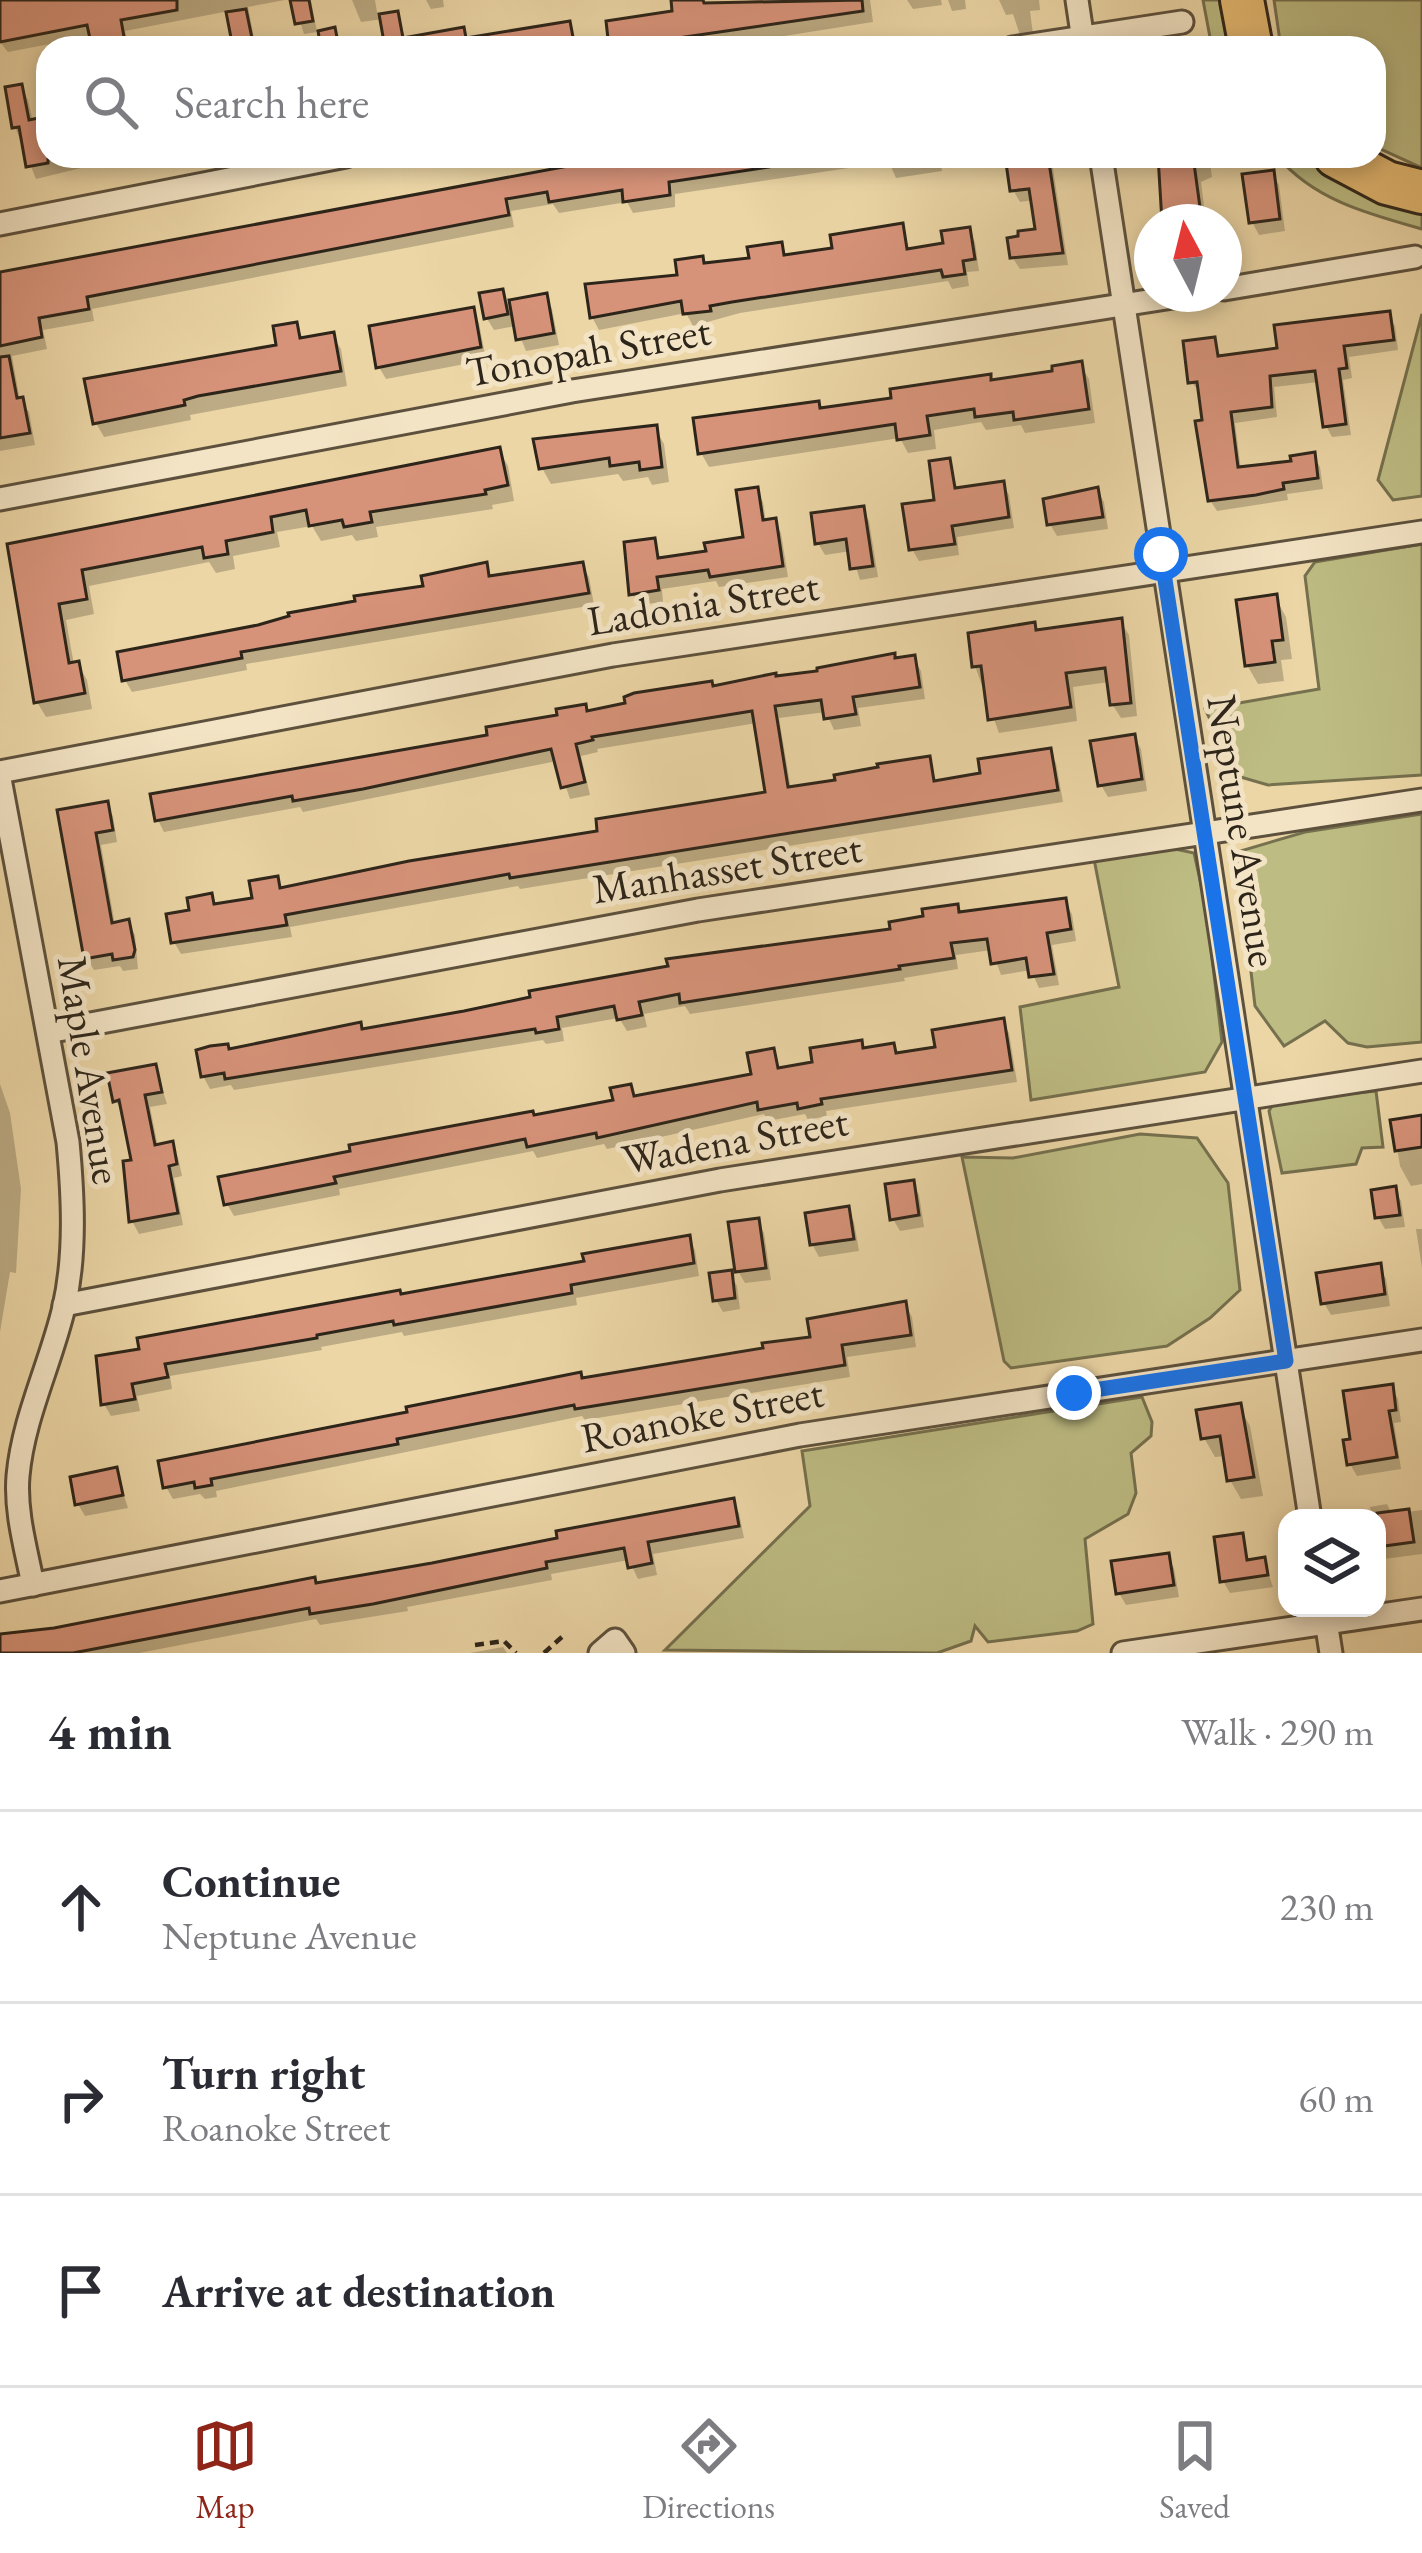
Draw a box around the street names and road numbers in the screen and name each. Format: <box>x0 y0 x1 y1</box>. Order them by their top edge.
street label: Tonopah Street <box>461 302 715 400</box>
street label: Ladonia Street <box>584 558 822 648</box>
street label: Neptune Avenue <box>1194 691 1292 971</box>
street label: Manhasset Street <box>589 820 865 916</box>
street label: Maple Avenue <box>45 952 135 1188</box>
street label: Wadena Street <box>618 1093 852 1187</box>
street label: Roanoke Street <box>576 1365 828 1465</box>

